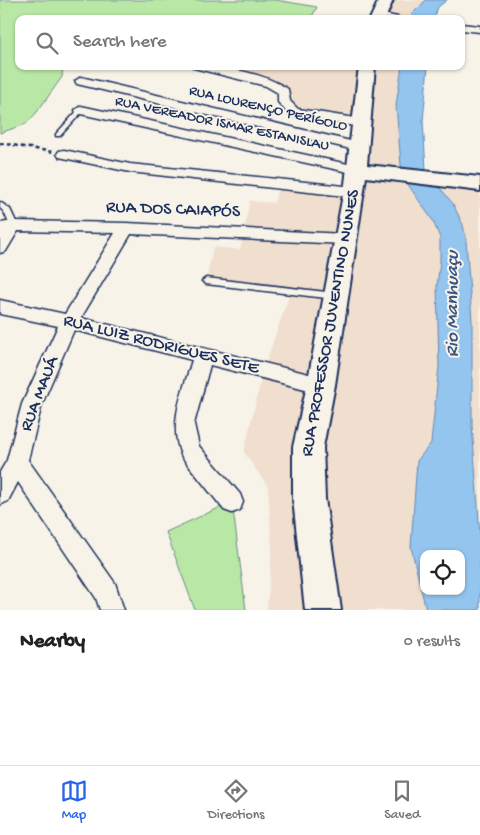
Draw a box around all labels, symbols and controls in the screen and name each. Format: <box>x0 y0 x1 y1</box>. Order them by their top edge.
search box <box>15 15 465 70</box>
icon: search <box>33 29 61 57</box>
text: Search here <box>73 31 167 54</box>
street label: RUA LOURENÇO PERÍGOLO <box>187 82 349 136</box>
street label: RUA VEREADOR ISMAR ESTANISLAU <box>113 92 331 156</box>
street label: RUA PROFESSOR JUVENTINO NUNES <box>297 187 365 458</box>
street label: RUA DOS CAIAPÓS <box>106 197 241 223</box>
water label: Rio Manhuaçu <box>442 249 465 357</box>
street label: RUA LUIZ RODRIGUES SETE <box>61 311 262 380</box>
street label: RUA MAUÁ <box>15 352 64 435</box>
map controls <box>420 550 465 595</box>
button: locate <box>420 550 465 595</box>
text: Nearby <box>20 630 85 655</box>
text: 0 results <box>404 633 460 652</box>
tab: Map <box>60 777 88 824</box>
tab: Directions <box>208 777 265 824</box>
tab: Saved <box>384 777 420 824</box>

